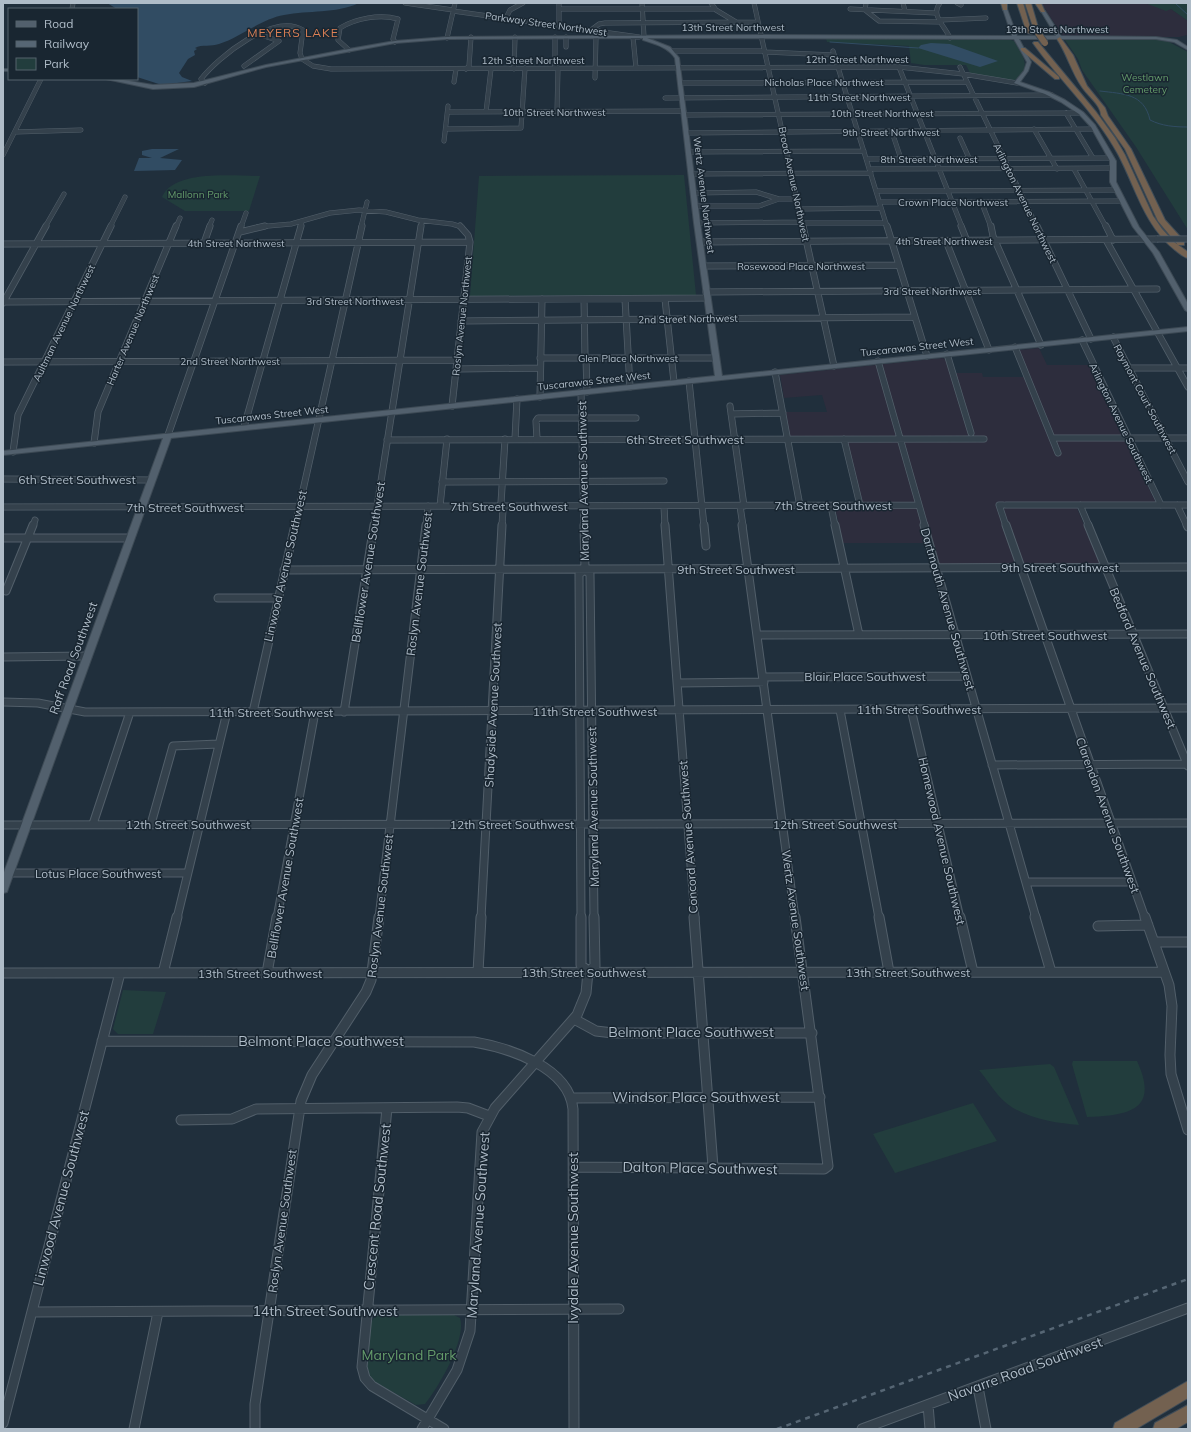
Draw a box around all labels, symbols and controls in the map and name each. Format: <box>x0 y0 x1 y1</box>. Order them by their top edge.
legend <box>8 8 138 80</box>
street label: Parkway Street Northwest <box>484 9 608 39</box>
text: Road <box>44 16 73 31</box>
street label: 13th Street Northwest <box>681 21 785 34</box>
street label: 13th Street Northwest <box>1005 23 1109 36</box>
district label: MEYERS LAKE <box>247 25 339 40</box>
text: Railway <box>44 36 90 51</box>
street label: 12th Street Northwest <box>805 53 909 66</box>
street label: 12th Street Northwest <box>481 54 585 67</box>
text: Park <box>44 56 70 71</box>
park label: Westlawn Cemetery <box>1121 71 1169 96</box>
street label: Nicholas Place Northwest <box>765 76 884 89</box>
street label: 11th Street Northwest <box>807 91 911 104</box>
street label: 10th Street Northwest <box>502 106 606 119</box>
street label: 10th Street Northwest <box>830 107 934 120</box>
street label: Broad Avenue Northwest <box>775 125 813 243</box>
street label: 9th Street Northwest <box>842 126 940 139</box>
street label: Wertz Avenue Northwest <box>690 136 718 255</box>
street label: Arlington Avenue Northwest <box>990 141 1060 265</box>
street label: 8th Street Northwest <box>880 153 978 166</box>
park label: Mallonn Park <box>168 188 229 201</box>
street label: Crown Place Northwest <box>898 196 1008 209</box>
street label: 4th Street Northwest <box>895 235 993 248</box>
street label: 4th Street Northwest <box>187 237 285 250</box>
street label: Roslyn Avenue Northwest <box>449 255 475 376</box>
street label: Rosewood Place Northwest <box>737 260 866 273</box>
street label: Aultman Avenue Northwest <box>30 262 98 384</box>
street label: Harter Avenue Northwest <box>104 272 162 387</box>
street label: 3rd Street Northwest <box>883 285 981 298</box>
street label: 3rd Street Northwest <box>306 295 404 308</box>
street label: 2nd Street Northwest <box>638 312 738 326</box>
street label: Tuscarawas Street West <box>860 335 975 359</box>
street label: Raymont Court Southwest <box>1111 342 1180 456</box>
street label: Glen Place Northwest <box>578 352 679 365</box>
street label: 2nd Street Northwest <box>180 355 280 368</box>
street label: Arlington Avenue Southwest <box>1086 361 1156 486</box>
street label: Tuscarawas Street West <box>537 369 652 393</box>
street label: Maryland Avenue Southwest <box>574 401 592 561</box>
street label: Tuscarawas Street West <box>215 403 330 427</box>
street label: 6th Street Southwest <box>626 432 744 447</box>
street label: 6th Street Southwest <box>18 472 136 487</box>
street label: Bellflower Avenue Southwest <box>348 480 388 644</box>
street label: Linwood Avenue Southwest <box>260 489 310 643</box>
street label: 7th Street Southwest <box>774 498 892 513</box>
street label: 7th Street Southwest <box>450 499 568 514</box>
street label: 7th Street Southwest <box>126 500 244 515</box>
street label: Roslyn Avenue Southwest <box>403 511 435 657</box>
street label: Dartmouth Avenue Southwest <box>918 526 978 692</box>
street label: 9th Street Southwest <box>1001 560 1119 575</box>
street label: 9th Street Southwest <box>677 562 795 577</box>
street label: Bedford Avenue Southwest <box>1106 585 1180 731</box>
street label: Raff Road Southwest <box>46 600 100 716</box>
street label: Shadyside Avenue Southwest <box>481 622 505 788</box>
street label: 10th Street Southwest <box>983 628 1107 643</box>
street label: Blair Place Southwest <box>804 669 926 684</box>
street label: 11th Street Southwest <box>857 702 981 717</box>
street label: 11th Street Southwest <box>533 704 657 719</box>
street label: 11th Street Southwest <box>209 705 333 720</box>
street label: Maryland Avenue Southwest <box>584 727 602 887</box>
street label: Clarendon Avenue Southwest <box>1073 735 1143 895</box>
street label: Homewood Avenue Southwest <box>915 756 969 926</box>
street label: Concord Avenue Southwest <box>675 760 701 914</box>
street label: Bellflower Avenue Southwest <box>263 797 307 959</box>
street label: 12th Street Southwest <box>126 817 250 832</box>
street label: 12th Street Southwest <box>450 817 574 832</box>
street label: 12th Street Southwest <box>773 817 897 832</box>
street label: Roslyn Avenue Southwest <box>364 833 396 979</box>
street label: Wertz Avenue Southwest <box>779 849 813 991</box>
street label: Lotus Place Southwest <box>35 866 161 881</box>
street label: 13th Street Southwest <box>522 965 646 980</box>
street label: 13th Street Southwest <box>846 965 970 980</box>
street label: 13th Street Southwest <box>198 966 322 981</box>
street label: Belmont Place Southwest <box>608 1023 774 1041</box>
street label: Belmont Place Southwest <box>238 1032 404 1050</box>
street label: Windsor Place Southwest <box>612 1088 780 1106</box>
street label: Linwood Avenue Southwest <box>29 1108 93 1288</box>
street label: Crescent Road Southwest <box>359 1123 395 1291</box>
street label: Maryland Avenue Southwest <box>462 1131 494 1319</box>
street label: Roslyn Avenue Southwest <box>265 1148 299 1294</box>
street label: Ivydale Avenue Southwest <box>564 1152 582 1324</box>
street label: Dalton Place Southwest <box>622 1158 778 1178</box>
street label: 14th Street Southwest <box>252 1302 398 1320</box>
street label: Navarre Road Southwest <box>945 1333 1105 1405</box>
park label: Maryland Park <box>362 1346 457 1364</box>

